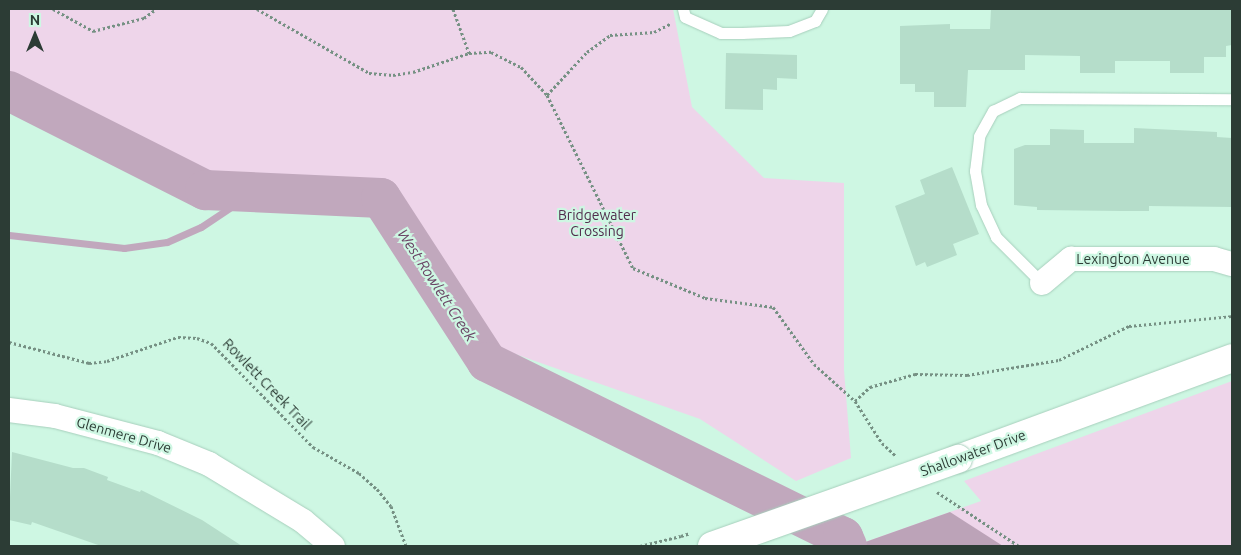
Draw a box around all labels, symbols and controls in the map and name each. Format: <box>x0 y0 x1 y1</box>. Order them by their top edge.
north arrow <box>10 10 60 60</box>
text: N <box>30 12 40 28</box>
park label: Bridgewater Crossing <box>558 207 636 240</box>
water label: West Rowlett Creek <box>394 226 480 344</box>
street label: Lexington Avenue <box>1076 251 1190 267</box>
street label: Rowlett Creek Trail <box>219 335 315 433</box>
street label: Glenmere Drive <box>75 413 173 457</box>
street label: Shallowater Drive <box>918 426 1028 480</box>

